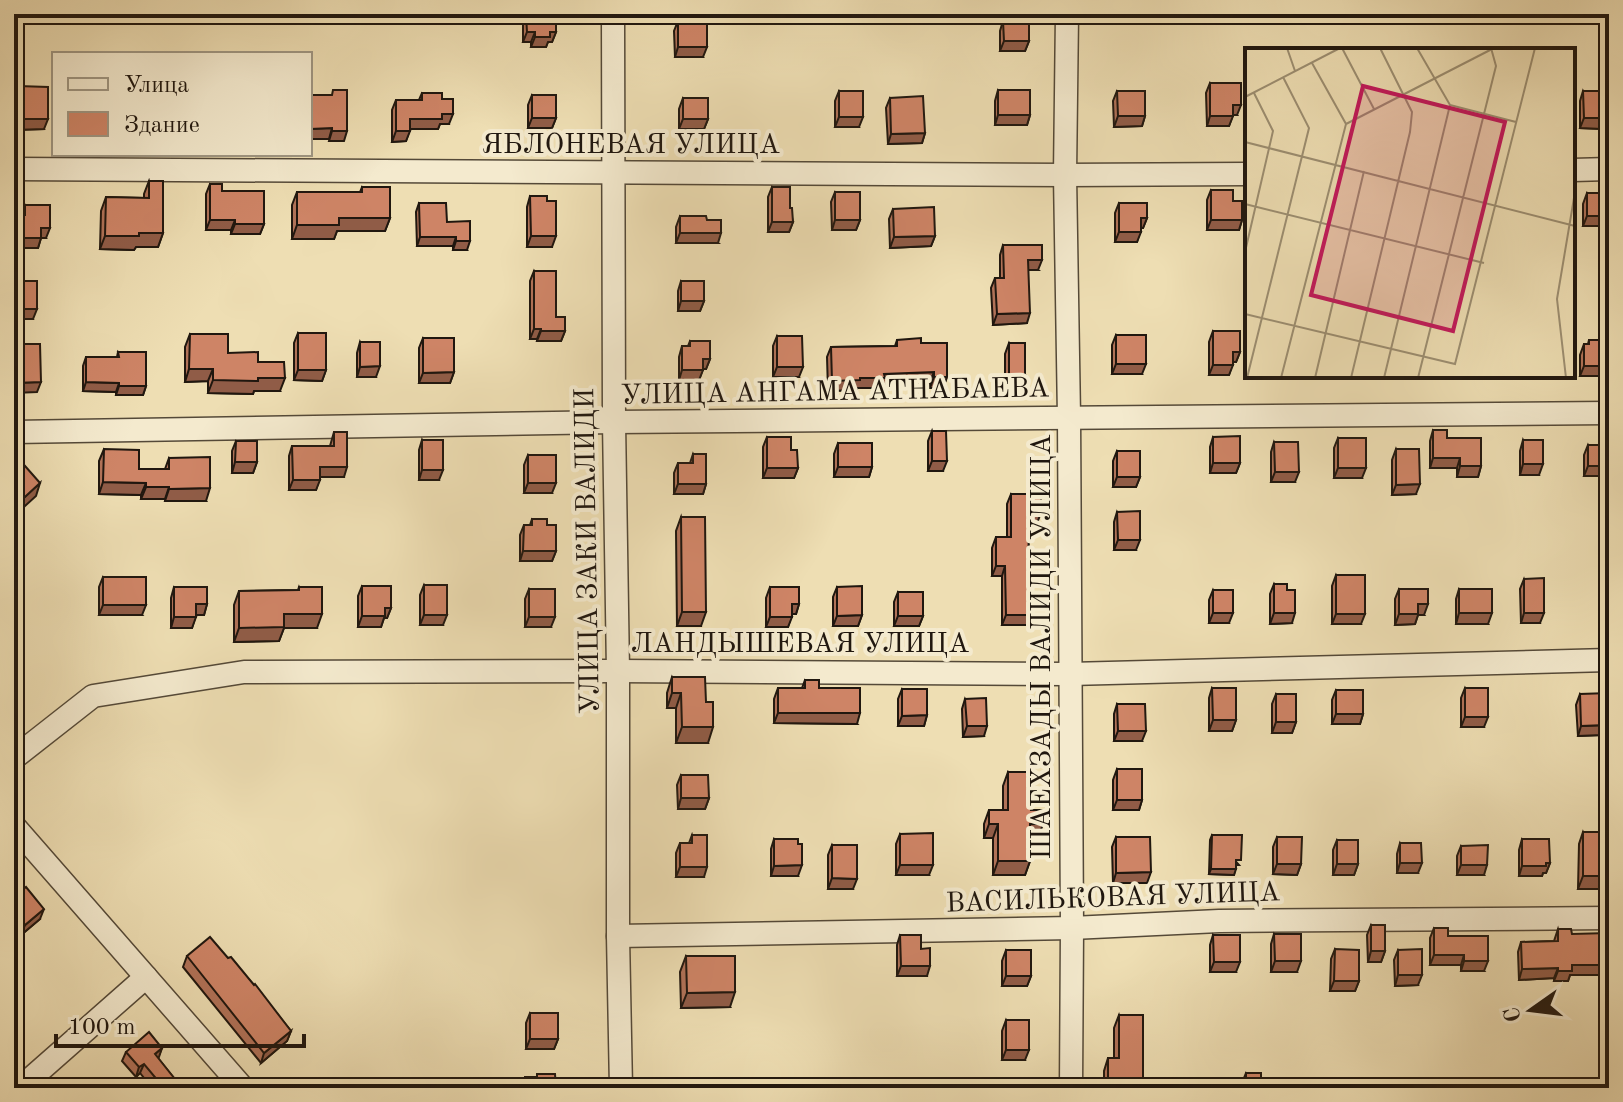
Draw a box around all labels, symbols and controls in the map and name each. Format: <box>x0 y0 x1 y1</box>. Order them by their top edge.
inset map <box>1245 48 1575 378</box>
legend <box>52 52 312 156</box>
text: Улица <box>124 74 189 98</box>
text: Здание <box>124 114 200 138</box>
street label: ЯБЛОНЕВАЯ УЛИЦА <box>482 132 780 160</box>
street label: УЛИЦА АНГАМА АТНАБАЕВА <box>620 375 1050 411</box>
street label: УЛИЦА ЗАКИ ВАЛИДИ <box>572 388 606 714</box>
street label: ШАЕХЗАДЫ ВАЛИДИ УЛИЦА <box>1029 434 1057 860</box>
street label: ЛАНДЫШЕВАЯ УЛИЦА <box>631 631 969 659</box>
street label: ВАСИЛЬКОВАЯ УЛИЦА <box>945 879 1281 919</box>
north arrow <box>1491 970 1571 1050</box>
scale bar <box>56 998 304 1048</box>
text: С <box>1501 1005 1526 1024</box>
text: 100 m <box>68 1016 136 1040</box>

